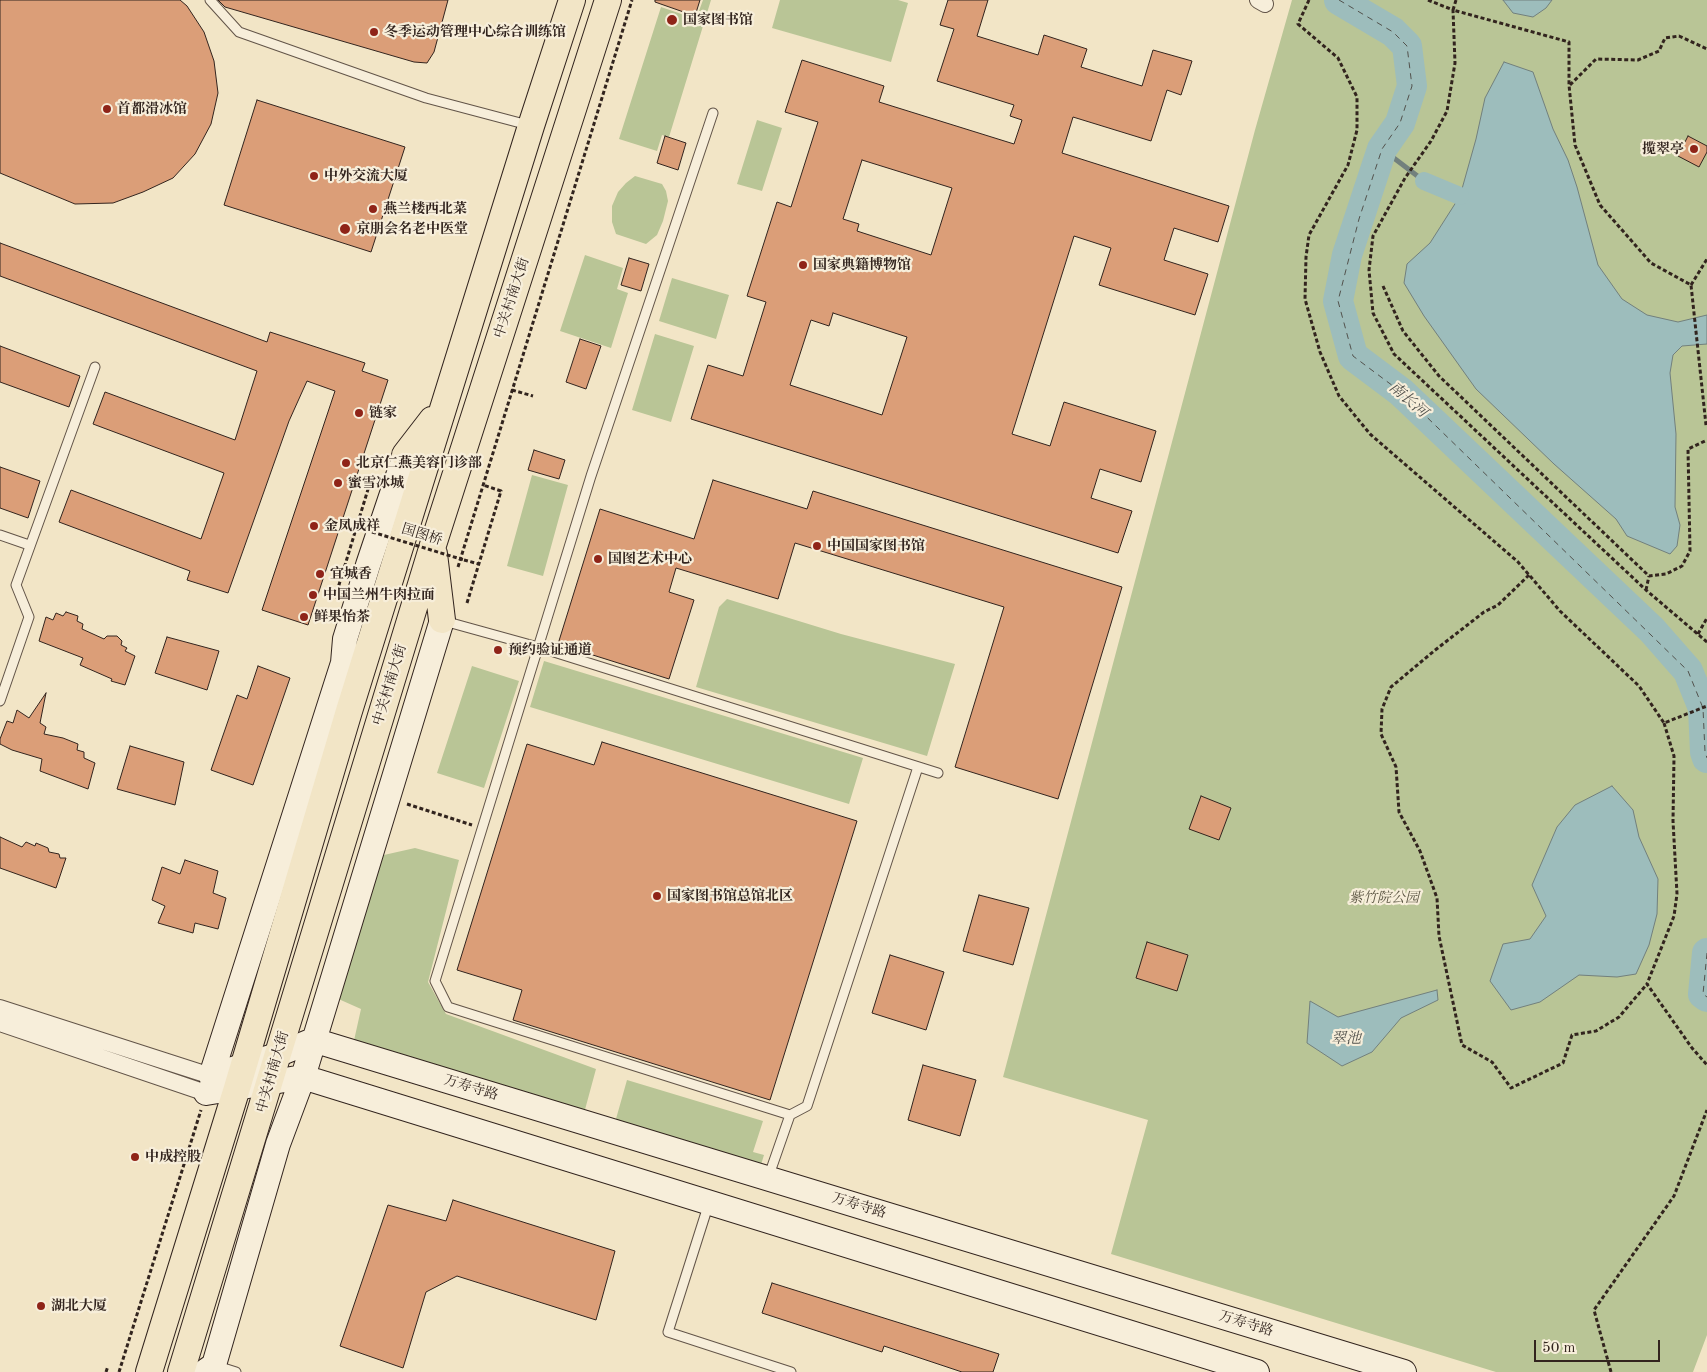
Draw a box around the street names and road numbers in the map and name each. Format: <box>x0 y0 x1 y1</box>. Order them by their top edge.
street label: 中关村南大街 <box>491 255 533 341</box>
street label: 国图桥 <box>399 521 445 549</box>
street label: 中关村南大街 <box>370 642 410 728</box>
street label: 中关村南大街 <box>253 1029 293 1115</box>
street label: 万寿寺路 <box>442 1072 500 1104</box>
street label: 万寿寺路 <box>830 1190 888 1222</box>
street label: 万寿寺路 <box>1217 1308 1275 1340</box>

